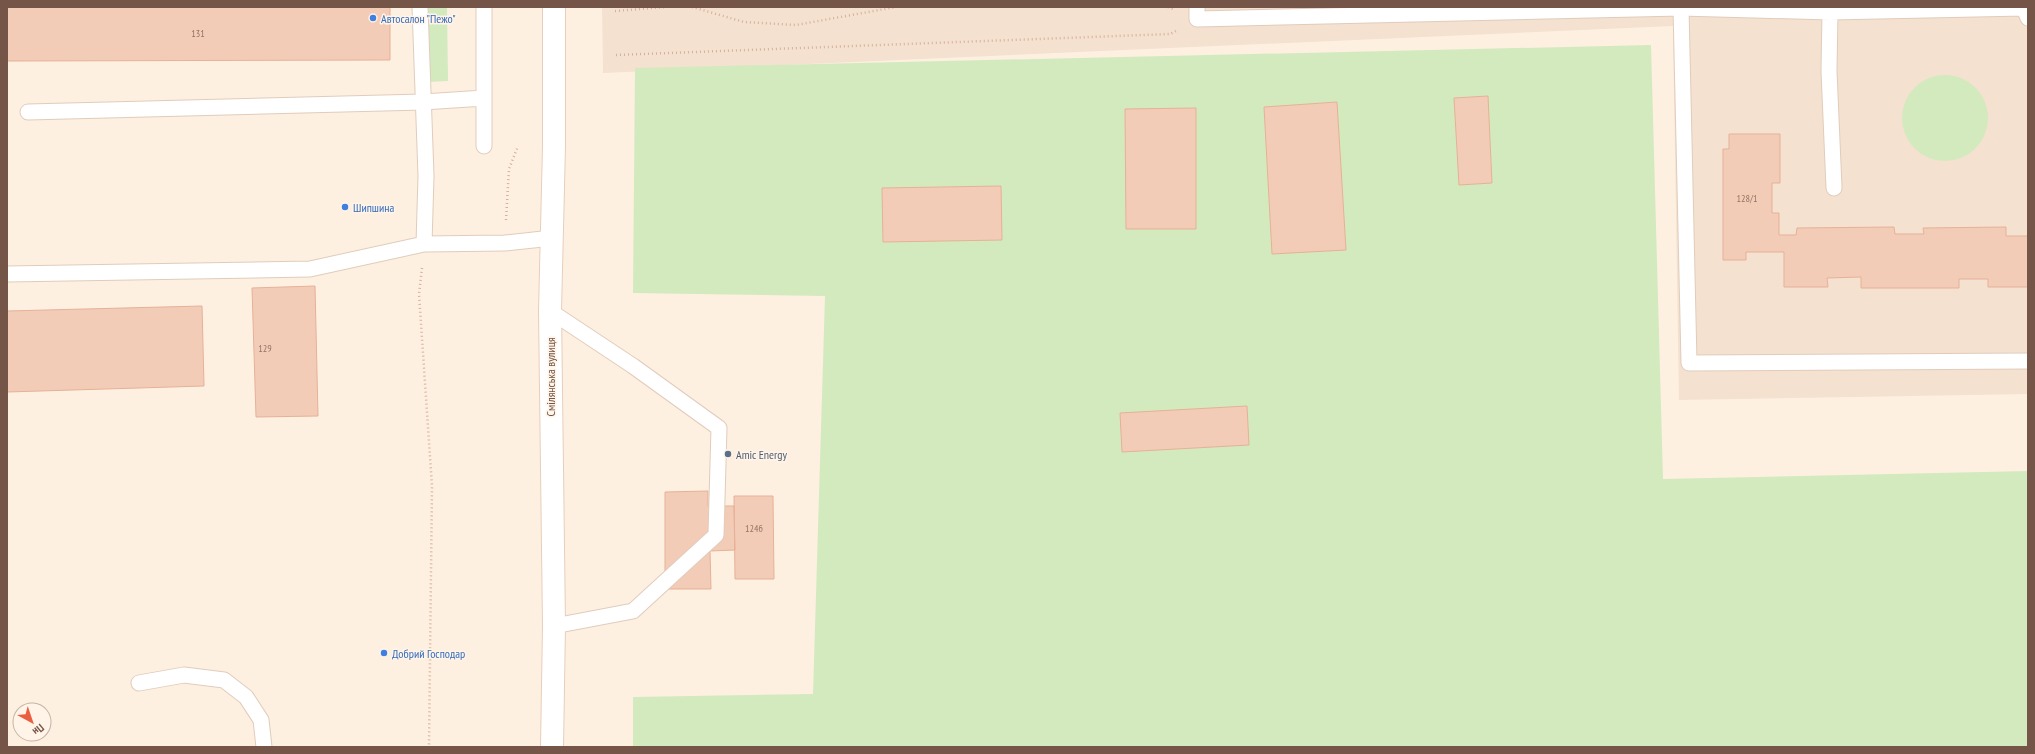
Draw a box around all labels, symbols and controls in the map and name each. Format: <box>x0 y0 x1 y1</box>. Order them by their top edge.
place label: Автосалон "Пежо" <box>381 11 456 26</box>
marker: Автосалон "Пежо" <box>368 13 378 23</box>
house number: 131 <box>191 27 205 40</box>
house number: 128/1 <box>1737 192 1757 205</box>
place label: Шипшина <box>353 200 394 215</box>
marker: Шипшина <box>340 202 350 212</box>
street label: Смілянська вулиця <box>543 337 558 417</box>
house number: 129 <box>258 342 272 355</box>
place label: Amic Energy <box>736 447 788 462</box>
marker: Amic Energy <box>723 449 733 459</box>
house number: 124б <box>745 522 763 535</box>
place label: Добрий Господар <box>392 646 465 661</box>
marker: Добрий Господар <box>379 648 389 658</box>
north arrow <box>12 702 52 742</box>
text: Пн <box>30 721 47 739</box>

